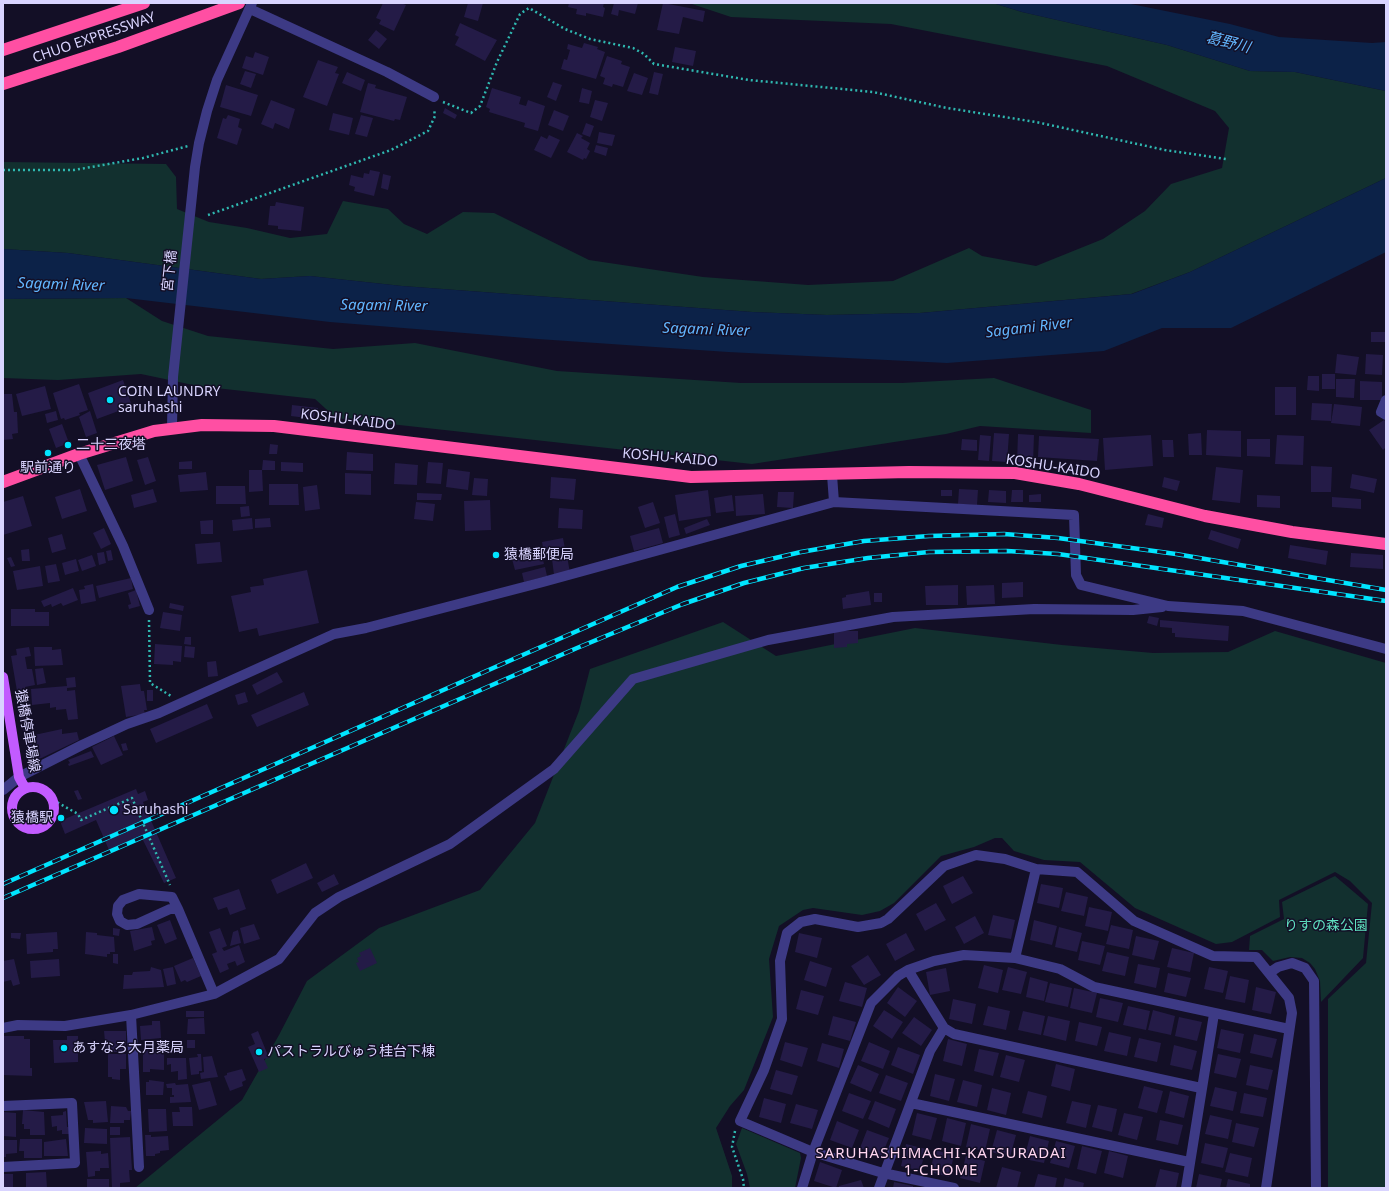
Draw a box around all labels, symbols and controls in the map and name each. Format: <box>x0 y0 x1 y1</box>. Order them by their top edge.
street label: CHUO EXPRESSWAY <box>30 9 158 67</box>
water label: 葛野川 <box>1204 29 1252 57</box>
street label: 宮下橋 <box>159 249 181 293</box>
water label: Sagami River <box>17 274 105 296</box>
water label: Sagami River <box>340 296 428 316</box>
water label: Sagami River <box>985 314 1073 342</box>
water label: Sagami River <box>662 319 750 341</box>
place label: COIN LAUNDRY saruhashi <box>118 384 221 416</box>
marker: COIN LAUNDRY saruhashi <box>105 395 115 405</box>
street label: KOSHU-KAIDO <box>300 406 396 434</box>
place label: 二十三夜塔 <box>76 437 146 453</box>
marker: 二十三夜塔 <box>63 440 73 450</box>
street label: KOSHU-KAIDO <box>622 445 718 471</box>
marker: 駅前通り <box>43 448 53 458</box>
street label: KOSHU-KAIDO <box>1004 451 1102 483</box>
place label: 駅前通り <box>20 460 76 476</box>
place label: 猿橋郵便局 <box>504 547 574 563</box>
marker: 猿橋郵便局 <box>491 550 501 560</box>
street label: 猿橋停車場線 <box>11 688 43 774</box>
place label: Saruhashi <box>123 802 188 818</box>
marker: Saruhashi <box>108 804 120 816</box>
place label: 猿橋駅 <box>11 810 53 826</box>
marker: 猿橋駅 <box>56 813 66 823</box>
park label: りすの森公園 <box>1284 918 1368 934</box>
place label: あすなろ大月薬局 <box>72 1040 184 1056</box>
marker: あすなろ大月薬局 <box>59 1043 69 1053</box>
place label: パストラルびゅう桂台下棟 <box>267 1044 435 1060</box>
marker: パストラルびゅう桂台下棟 <box>254 1047 264 1057</box>
district label: SARUHASHIMACHI-KATSURADAI 1-CHOME <box>815 1145 1067 1180</box>

